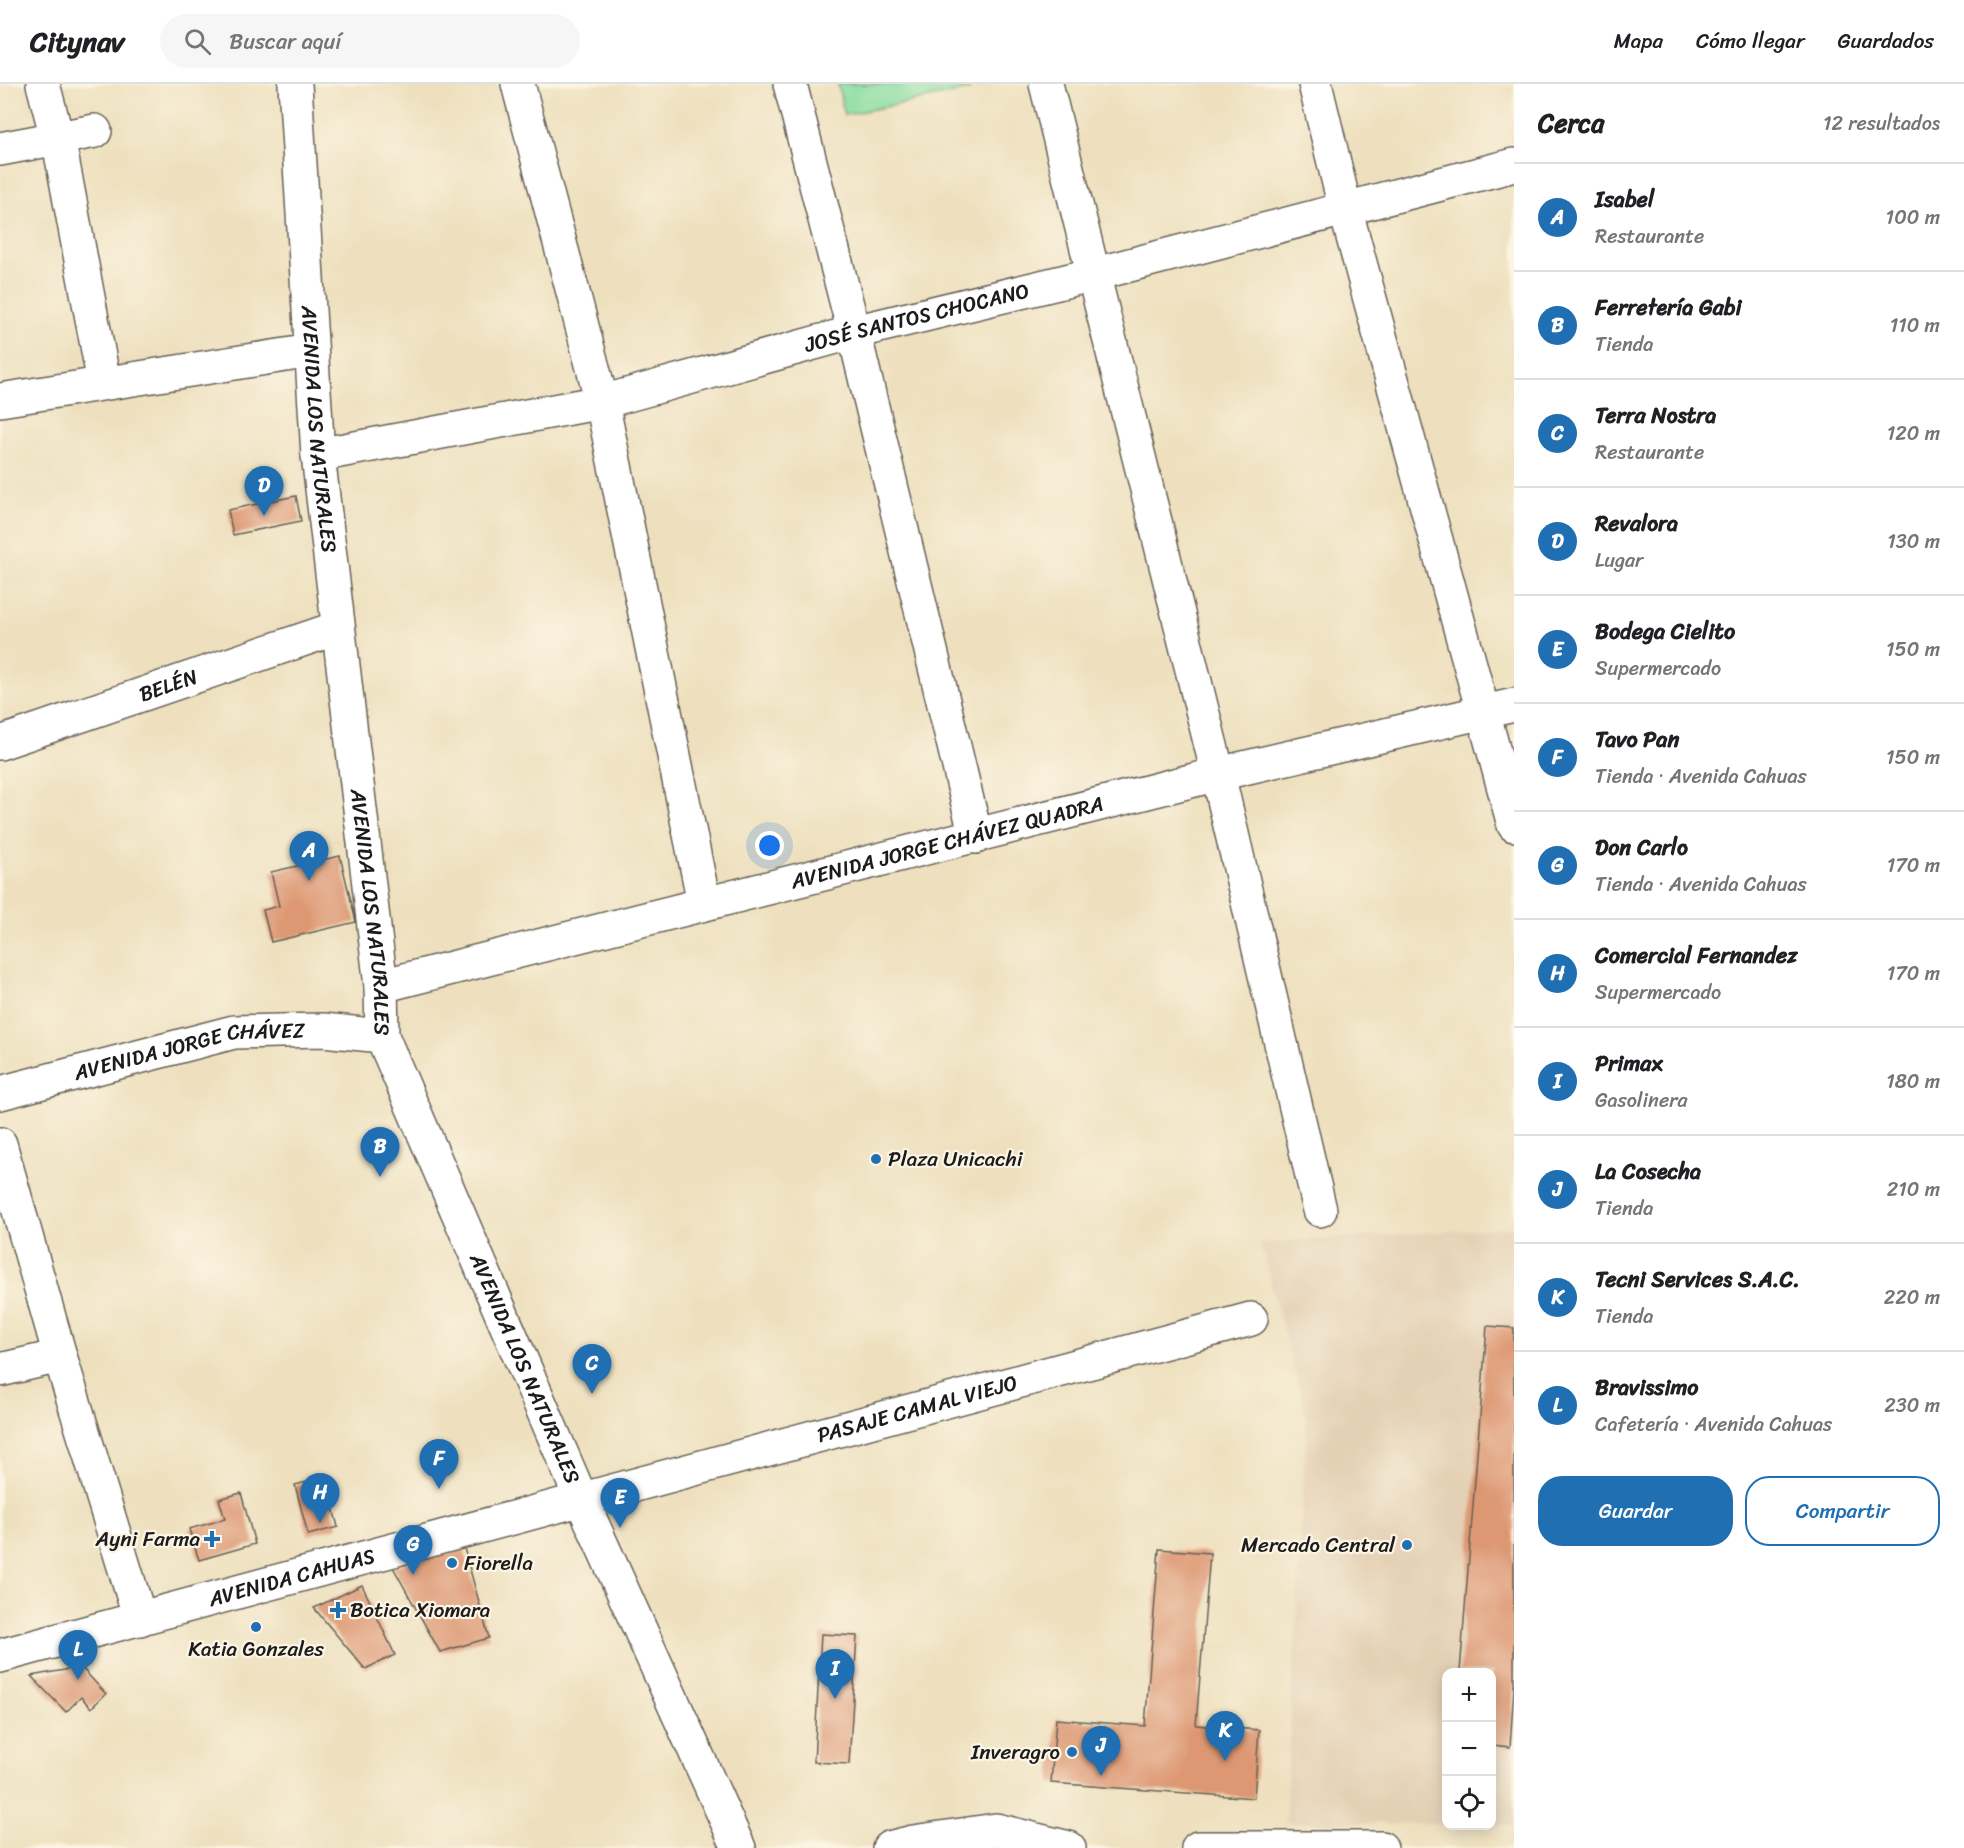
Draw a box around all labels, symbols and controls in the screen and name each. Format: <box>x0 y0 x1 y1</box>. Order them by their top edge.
search box <box>160 14 580 68</box>
text: Citynav <box>30 17 124 66</box>
text: Buscar aquí <box>229 22 341 61</box>
text: Mapa <box>1614 22 1663 60</box>
text: Cómo llegar <box>1696 22 1805 60</box>
text: Guardados <box>1838 22 1934 60</box>
icon: search <box>181 25 214 58</box>
text: Cerca <box>1538 100 1604 146</box>
text: 12 resultados <box>1823 106 1940 141</box>
text: Isabel <box>1595 180 1654 219</box>
text: A <box>1551 200 1564 235</box>
text: 100 m <box>1886 200 1940 235</box>
text: Restaurante <box>1595 219 1704 254</box>
street label: JOSÉ SANTOS CHOCANO <box>799 271 1033 364</box>
text: Ferretería Gabi <box>1595 288 1742 327</box>
street label: AVENIDA LOS NATURALES <box>290 303 348 555</box>
text: B <box>1551 308 1564 343</box>
text: 110 m <box>1890 308 1940 343</box>
text: Tienda <box>1595 327 1653 362</box>
text: Terra Nostra <box>1595 396 1716 435</box>
text: C <box>1551 416 1564 451</box>
text: 120 m <box>1887 416 1940 451</box>
text: Restaurante <box>1595 435 1704 470</box>
pin: D <box>244 466 284 516</box>
text: Revalora <box>1595 504 1678 543</box>
text: D <box>1552 524 1563 559</box>
text: 130 m <box>1887 524 1940 559</box>
text: Lugar <box>1595 543 1643 578</box>
text: Bodega Cielito <box>1595 612 1735 651</box>
text: E <box>1552 632 1563 667</box>
text: 150 m <box>1886 632 1940 667</box>
text: Supermercado <box>1595 651 1721 686</box>
street label: BELÉN <box>134 658 203 713</box>
text: Tavo Pan <box>1595 720 1679 759</box>
text: F <box>1552 740 1563 775</box>
text: 150 m <box>1886 740 1940 775</box>
text: Tienda · Avenida Cahuas <box>1595 759 1807 794</box>
street label: AVENIDA JORGE CHÁVEZ QUADRA <box>786 785 1108 901</box>
street label: AVENIDA LOS NATURALES <box>339 786 401 1036</box>
text: Don Carlo <box>1595 828 1688 867</box>
your location <box>755 831 784 860</box>
pin: A <box>290 832 328 881</box>
text: G <box>1551 848 1564 883</box>
text: 170 m <box>1887 848 1940 883</box>
text: Tienda · Avenida Cahuas <box>1595 867 1807 902</box>
text: Comercial Fernandez <box>1595 936 1798 975</box>
text: H <box>1550 956 1565 991</box>
text: 170 m <box>1887 956 1940 991</box>
text: Supermercado <box>1595 975 1721 1010</box>
street label: AVENIDA JORGE CHÁVEZ <box>69 1011 306 1092</box>
text: Primax <box>1595 1044 1663 1083</box>
text: I <box>1554 1064 1561 1099</box>
text: 180 m <box>1886 1064 1940 1099</box>
text: Gasolinera <box>1595 1083 1687 1118</box>
pin: B <box>360 1128 400 1177</box>
place label: Plaza Unicachi <box>888 1140 1024 1178</box>
marker: Plaza Unicachi <box>869 1152 883 1166</box>
text: La Cosecha <box>1595 1152 1701 1191</box>
text: J <box>1553 1172 1562 1207</box>
text: 210 m <box>1887 1172 1940 1207</box>
text: Tienda <box>1595 1191 1653 1226</box>
street label: AVENIDA LOS NATURALES <box>458 1246 591 1490</box>
text: Tecni Services S.A.C. <box>1595 1260 1800 1299</box>
text: K <box>1551 1280 1564 1315</box>
text: 220 m <box>1884 1280 1940 1315</box>
text: Tienda <box>1595 1299 1653 1334</box>
pin: C <box>572 1344 612 1394</box>
street label: PASAJE CAMAL VIEJO <box>813 1364 1022 1454</box>
text: Bravissimo <box>1595 1368 1699 1407</box>
text: L <box>1553 1388 1562 1423</box>
text: 230 m <box>1884 1388 1940 1423</box>
text: Cafetería · Avenida Cahuas <box>1595 1407 1832 1442</box>
pin: F <box>420 1440 458 1489</box>
pin: H <box>300 1474 340 1523</box>
button: Guardar <box>1538 1476 1733 1546</box>
button: Compartir <box>1745 1476 1940 1546</box>
pin: E <box>600 1478 640 1528</box>
place label: Ayni Farma <box>94 1520 200 1558</box>
pin: G <box>394 1526 432 1575</box>
place label: Mercado Central <box>1241 1526 1396 1564</box>
marker: Ayni Farma <box>205 1532 219 1546</box>
street label: AVENIDA CAHUAS <box>203 1537 379 1618</box>
marker: Mercado Central <box>1400 1538 1414 1552</box>
place label: Fiorella <box>464 1544 534 1582</box>
marker: Fiorella <box>445 1556 459 1570</box>
place label: Botica Xiomara <box>350 1591 491 1629</box>
marker: Botica Xiomara <box>331 1603 345 1617</box>
marker: Katia Gonzales <box>249 1620 263 1634</box>
pin: L <box>58 1630 98 1680</box>
place label: Katia Gonzales <box>188 1630 324 1668</box>
pin: I <box>816 1650 854 1699</box>
map controls <box>1442 1668 1496 1830</box>
button: + <box>1442 1668 1496 1722</box>
pin: K <box>1206 1712 1244 1761</box>
button: − <box>1442 1722 1496 1776</box>
pin: J <box>1082 1726 1120 1776</box>
place label: Inveragro <box>970 1733 1060 1771</box>
marker: Inveragro <box>1065 1745 1079 1759</box>
button: locate <box>1442 1776 1496 1830</box>

